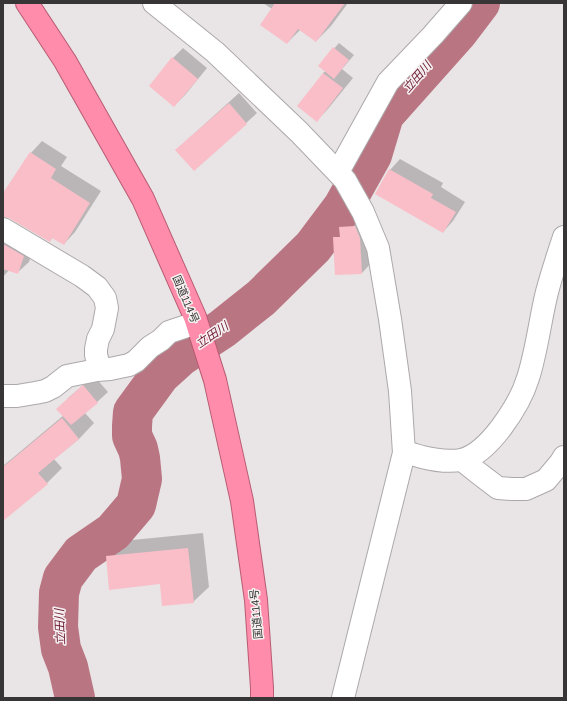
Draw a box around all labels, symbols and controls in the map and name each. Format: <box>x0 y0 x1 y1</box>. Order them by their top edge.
water label: 立田川 <box>400 57 435 95</box>
street label: 国道114号 <box>171 273 201 325</box>
water label: 立田川 <box>193 318 232 351</box>
street label: 国道114号 <box>248 588 264 640</box>
water label: 立田川 <box>52 607 68 645</box>

